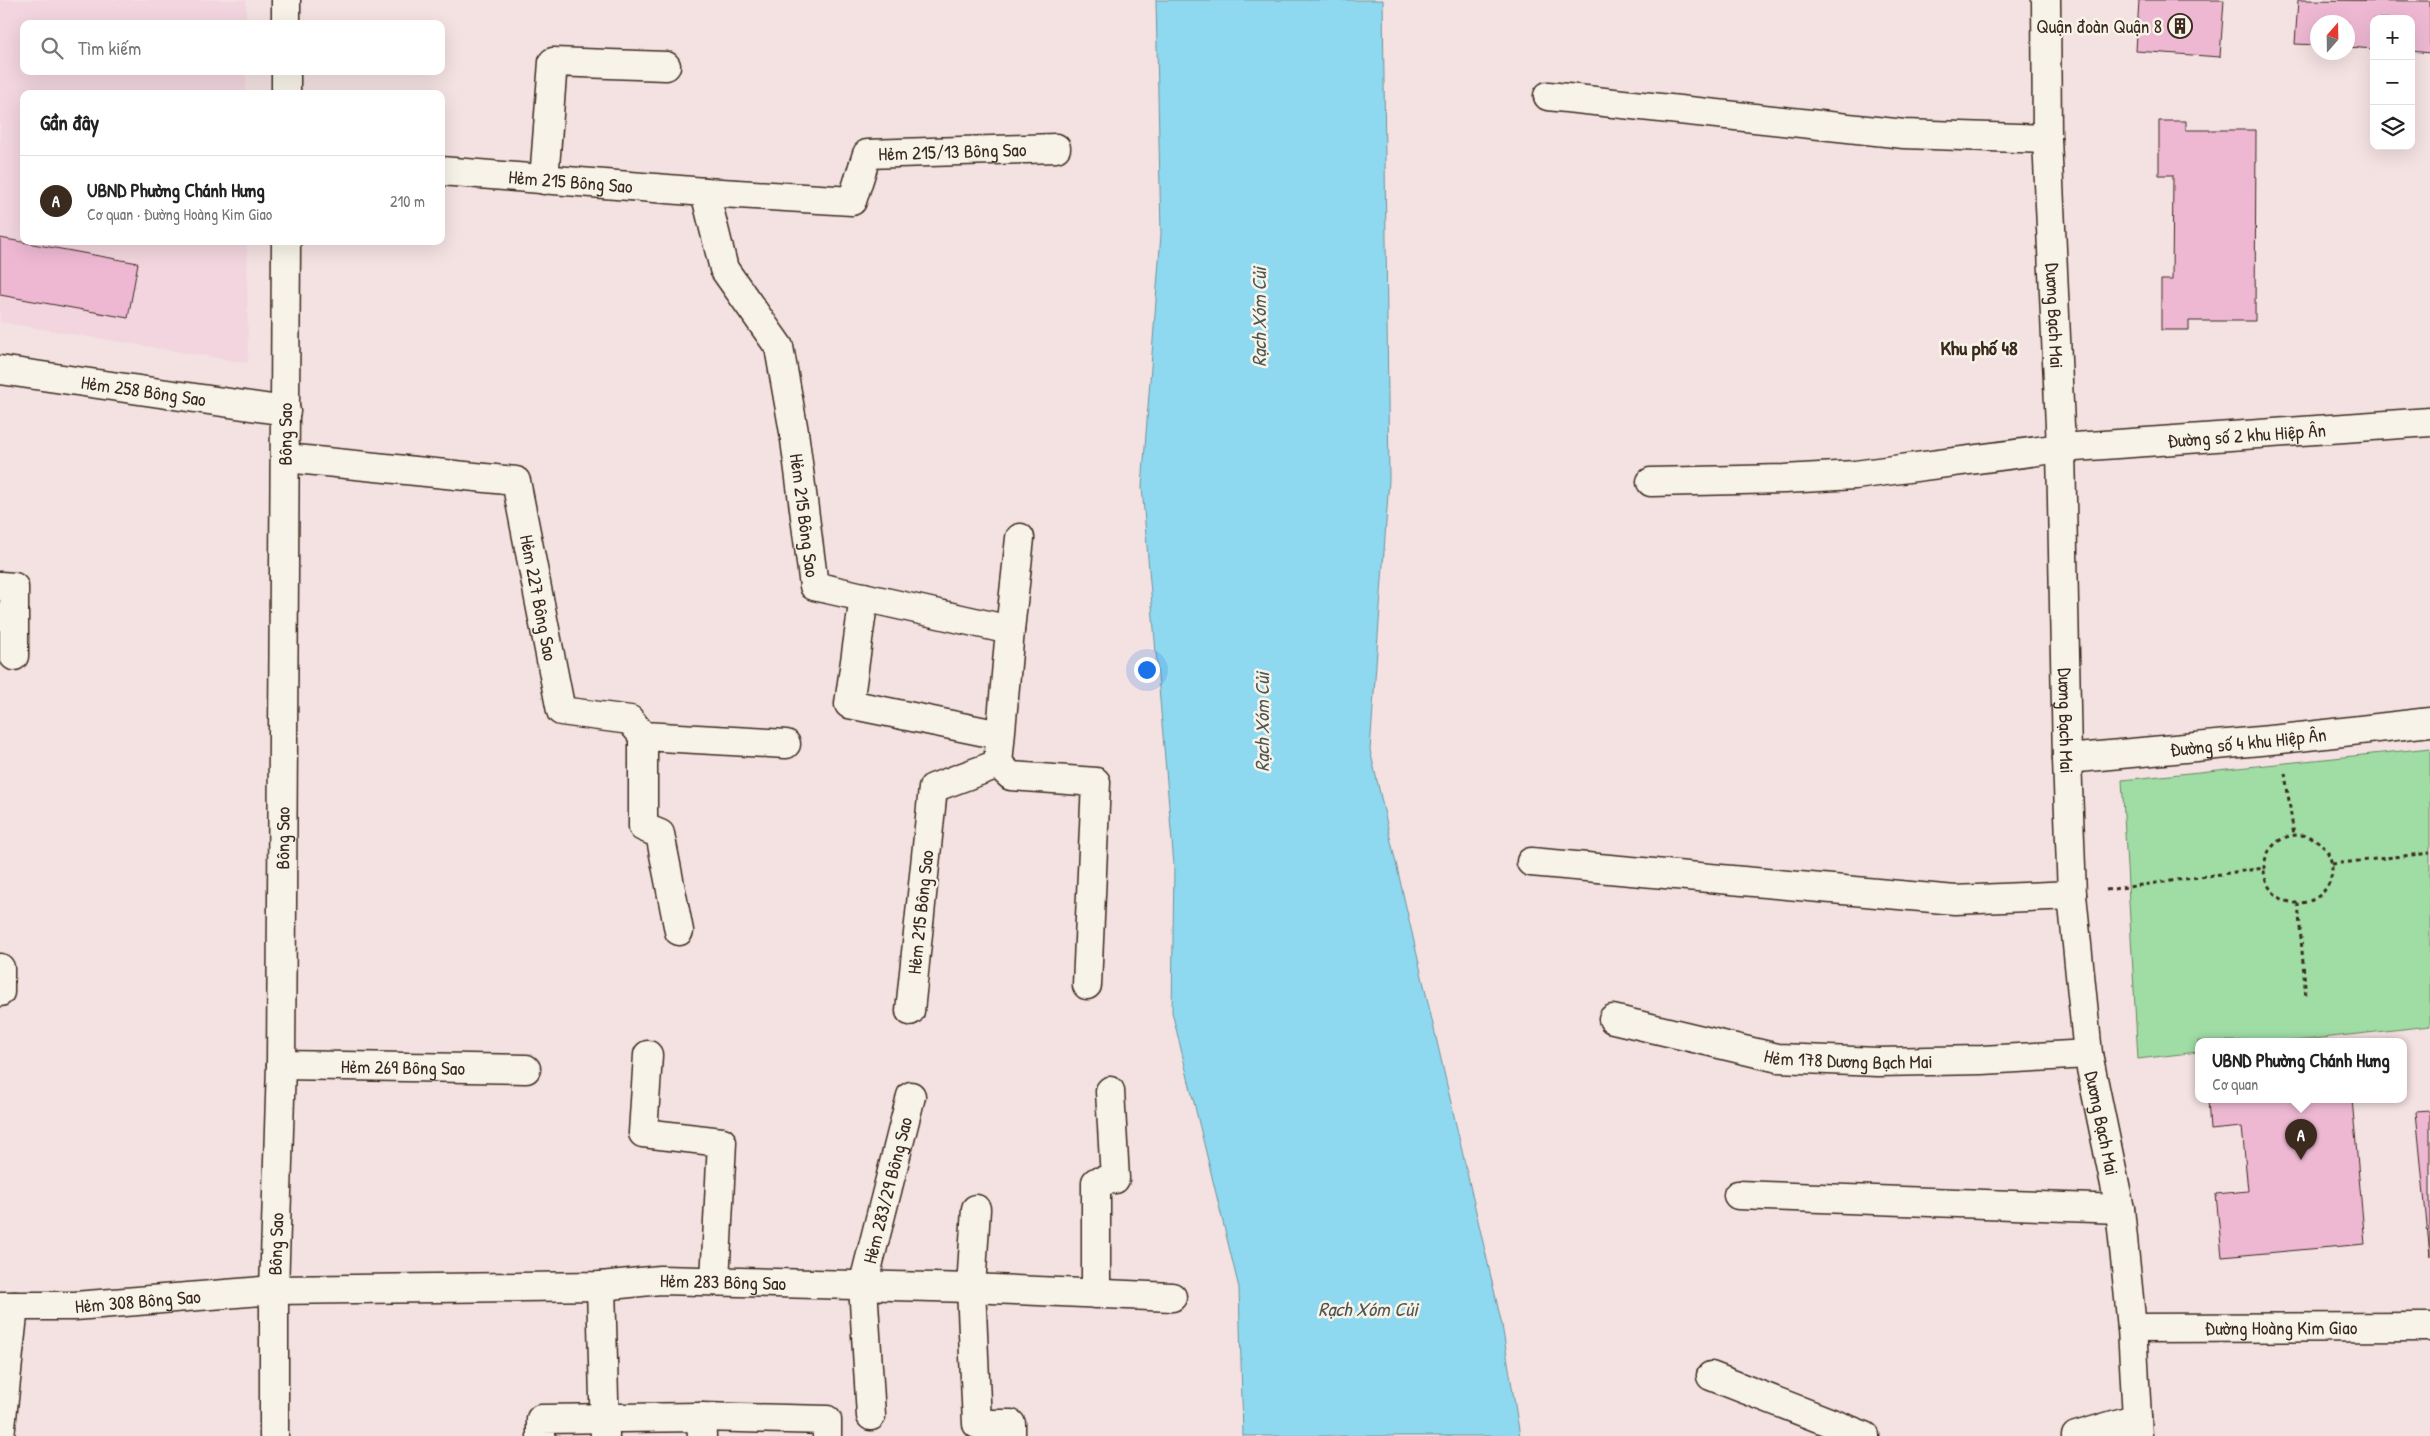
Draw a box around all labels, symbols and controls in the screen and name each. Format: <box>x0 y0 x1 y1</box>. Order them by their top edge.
place label: Quận đoàn Quận 8 <box>2036 13 2162 39</box>
building icon: Quận đoàn Quận 8 <box>2167 13 2193 39</box>
north arrow <box>2310 15 2355 60</box>
map controls <box>2370 15 2415 150</box>
button: + <box>2370 15 2415 60</box>
search box <box>20 20 445 75</box>
icon: search <box>38 34 66 62</box>
text: Tìm kiếm <box>78 35 141 61</box>
button: − <box>2370 60 2415 105</box>
button: layers <box>2370 105 2415 150</box>
text: Gần đây <box>40 108 99 137</box>
street label: Hẻm 215/13 Bông Sao <box>878 136 1027 167</box>
street label: Hẻm 215 Bông Sao <box>507 163 634 199</box>
text: UBND Phường Chánh Hưng <box>87 177 265 203</box>
text: A <box>52 190 60 212</box>
text: 210 m <box>390 190 425 212</box>
text: Cơ quan · Đường Hoàng Kim Giao <box>87 203 272 225</box>
street label: Dương Bạch Mai <box>2040 262 2070 369</box>
water label: Rạch Xóm Củi <box>1245 265 1272 367</box>
district label: Khu phố 48 <box>1940 334 2018 362</box>
street label: Hẻm 258 Bông Sao <box>79 369 208 412</box>
street label: Bông Sao <box>272 402 298 466</box>
street label: Đường số 2 khu Hiệp Ân <box>2167 416 2327 453</box>
street label: Hẻm 215 Bông Sao <box>784 452 826 579</box>
street label: Hẻm 227 Bông Sao <box>514 532 564 663</box>
your location <box>1134 657 1160 683</box>
street label: Dương Bạch Mai <box>2052 668 2081 774</box>
water label: Rạch Xóm Củi <box>1248 670 1275 772</box>
street label: Đường số 4 khu Hiệp Ân <box>2169 721 2328 762</box>
street label: Bông Sao <box>269 806 296 869</box>
street label: Hẻm 215 Bông Sao <box>901 848 939 975</box>
popup <box>2195 1038 2407 1103</box>
street label: Hẻm 178 Dương Bạch Mai <box>1762 1042 1933 1075</box>
text: UBND Phường Chánh Hưng <box>2212 1047 2390 1073</box>
street label: Hẻm 269 Bông Sao <box>341 1053 466 1081</box>
street label: Dương Bạch Mai <box>2079 1069 2126 1178</box>
text: Cơ quan <box>2212 1073 2258 1095</box>
street label: Hẻm 283/29 Bông Sao <box>856 1114 918 1266</box>
pin: A <box>2285 1119 2317 1160</box>
street label: Bông Sao <box>261 1212 289 1276</box>
street label: Hẻm 283 Bông Sao <box>659 1267 787 1296</box>
street label: Hẻm 308 Bông Sao <box>74 1283 202 1319</box>
water label: Rạch Xóm Củi <box>1318 1295 1420 1322</box>
street label: Đường Hoàng Kim Giao <box>2205 1314 2358 1341</box>

